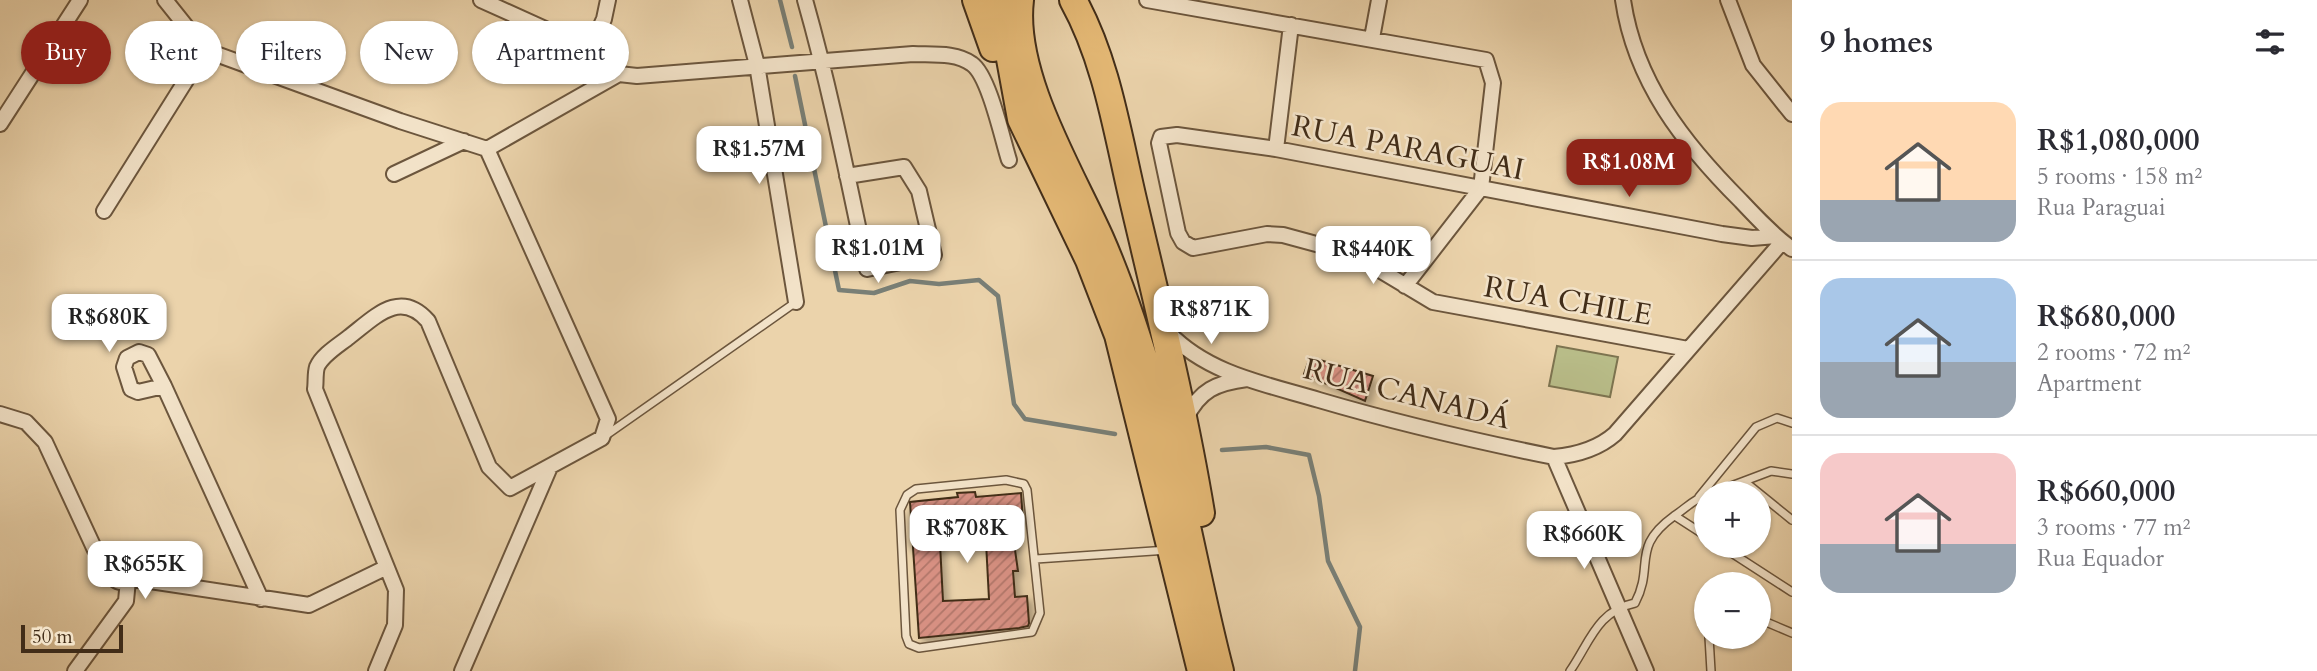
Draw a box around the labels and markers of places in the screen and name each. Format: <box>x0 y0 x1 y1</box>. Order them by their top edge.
pin: R$1.57M <box>694 127 824 186</box>
pin: R$1.08M <box>1564 140 1694 199</box>
pin: R$1.01M <box>813 226 943 285</box>
pin: R$440K <box>1316 226 1430 286</box>
pin: R$871K <box>1154 286 1268 346</box>
pin: R$680K <box>52 294 166 354</box>
pin: R$708K <box>910 505 1024 565</box>
pin: R$660K <box>1527 512 1641 571</box>
pin: R$655K <box>88 542 202 601</box>

